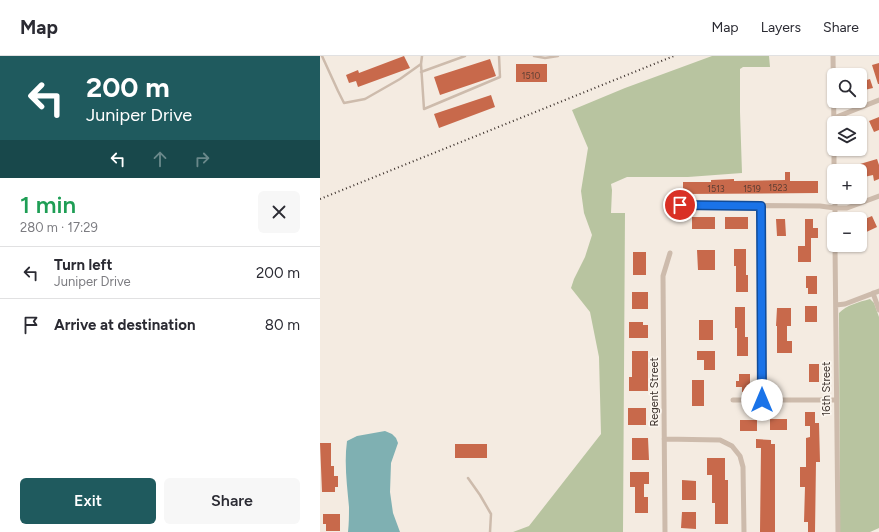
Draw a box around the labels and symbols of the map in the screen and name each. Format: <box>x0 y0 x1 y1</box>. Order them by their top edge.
house number: 1510 <box>522 70 540 81</box>
house number: 1523 <box>769 182 788 193</box>
house number: 1513 <box>707 183 725 194</box>
house number: 1519 <box>743 183 761 194</box>
pin <box>663 188 697 222</box>
street label: Regent Street <box>648 357 661 427</box>
street label: 16th Street <box>820 362 833 416</box>
position arrow <box>741 379 783 421</box>

